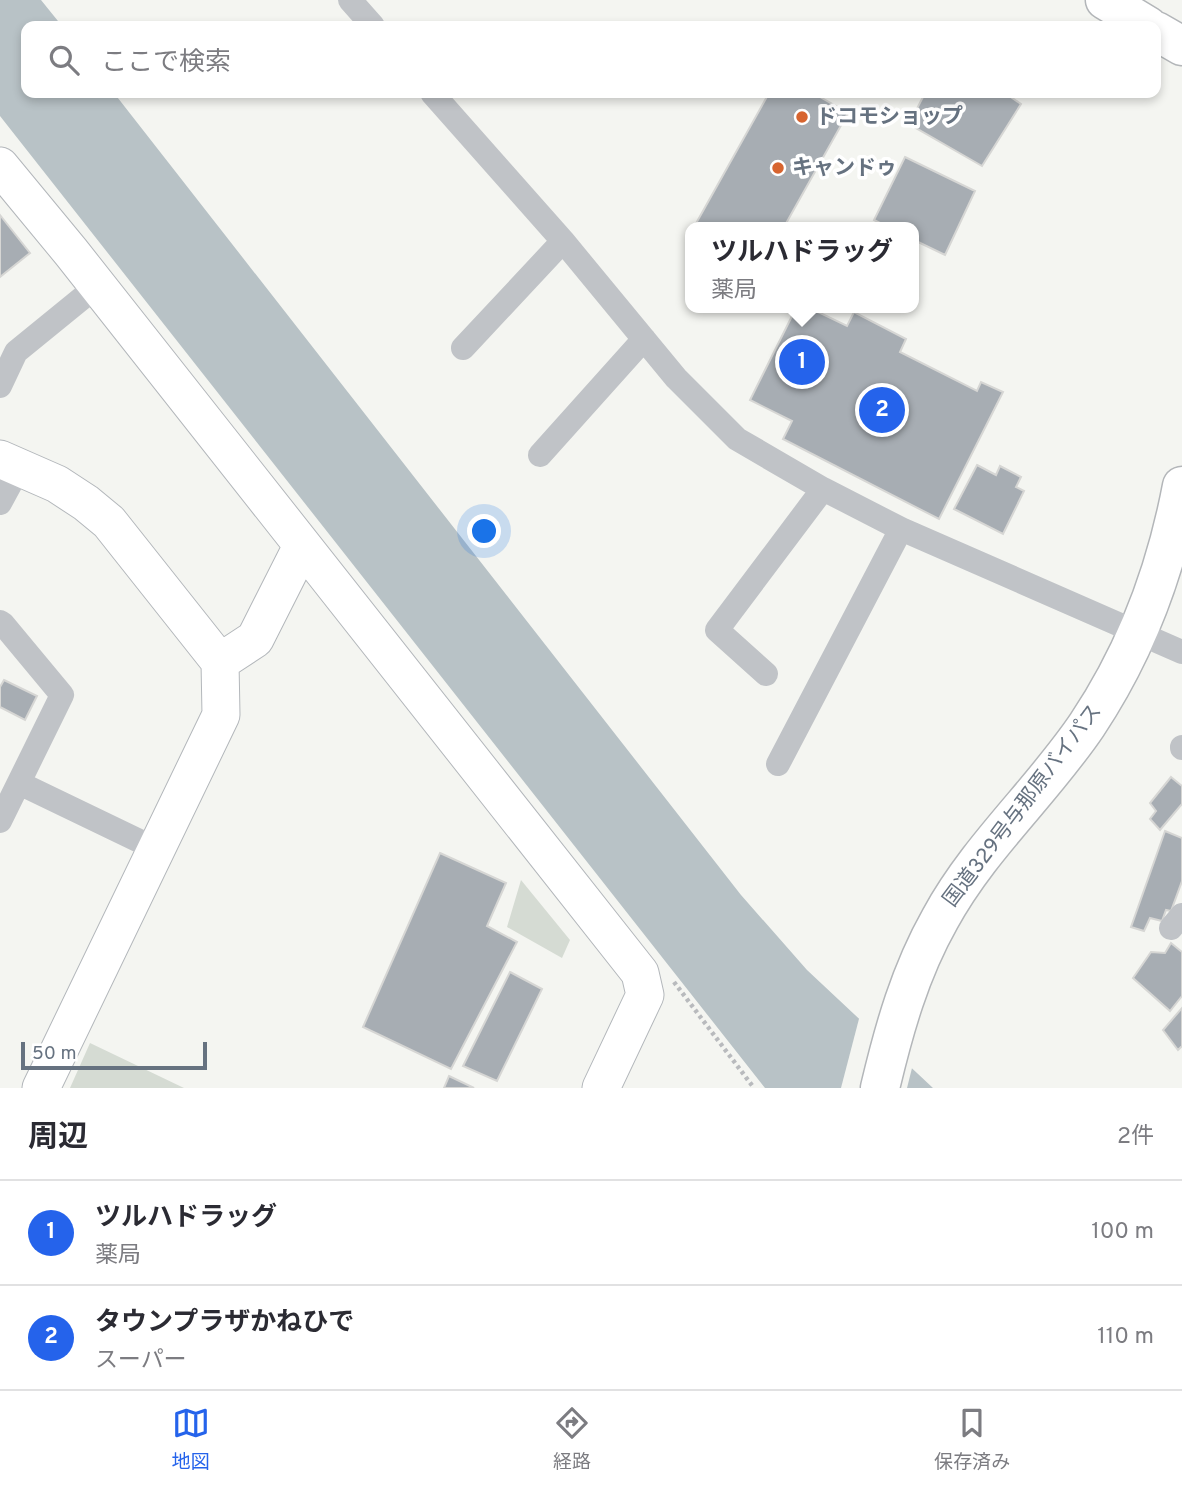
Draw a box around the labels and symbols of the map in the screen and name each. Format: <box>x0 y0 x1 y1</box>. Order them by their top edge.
place label: ドコモショップ <box>816 104 963 131</box>
marker: ドコモショップ <box>794 109 810 125</box>
place label: キャンドゥ <box>792 155 897 182</box>
marker: キャンドゥ <box>770 160 786 176</box>
pin: 1 <box>779 336 825 388</box>
pin: 2 <box>859 384 905 436</box>
your location <box>467 514 501 548</box>
street label: 国道329号与那原バイパス <box>938 699 1108 913</box>
scale bar <box>21 1039 206 1071</box>

